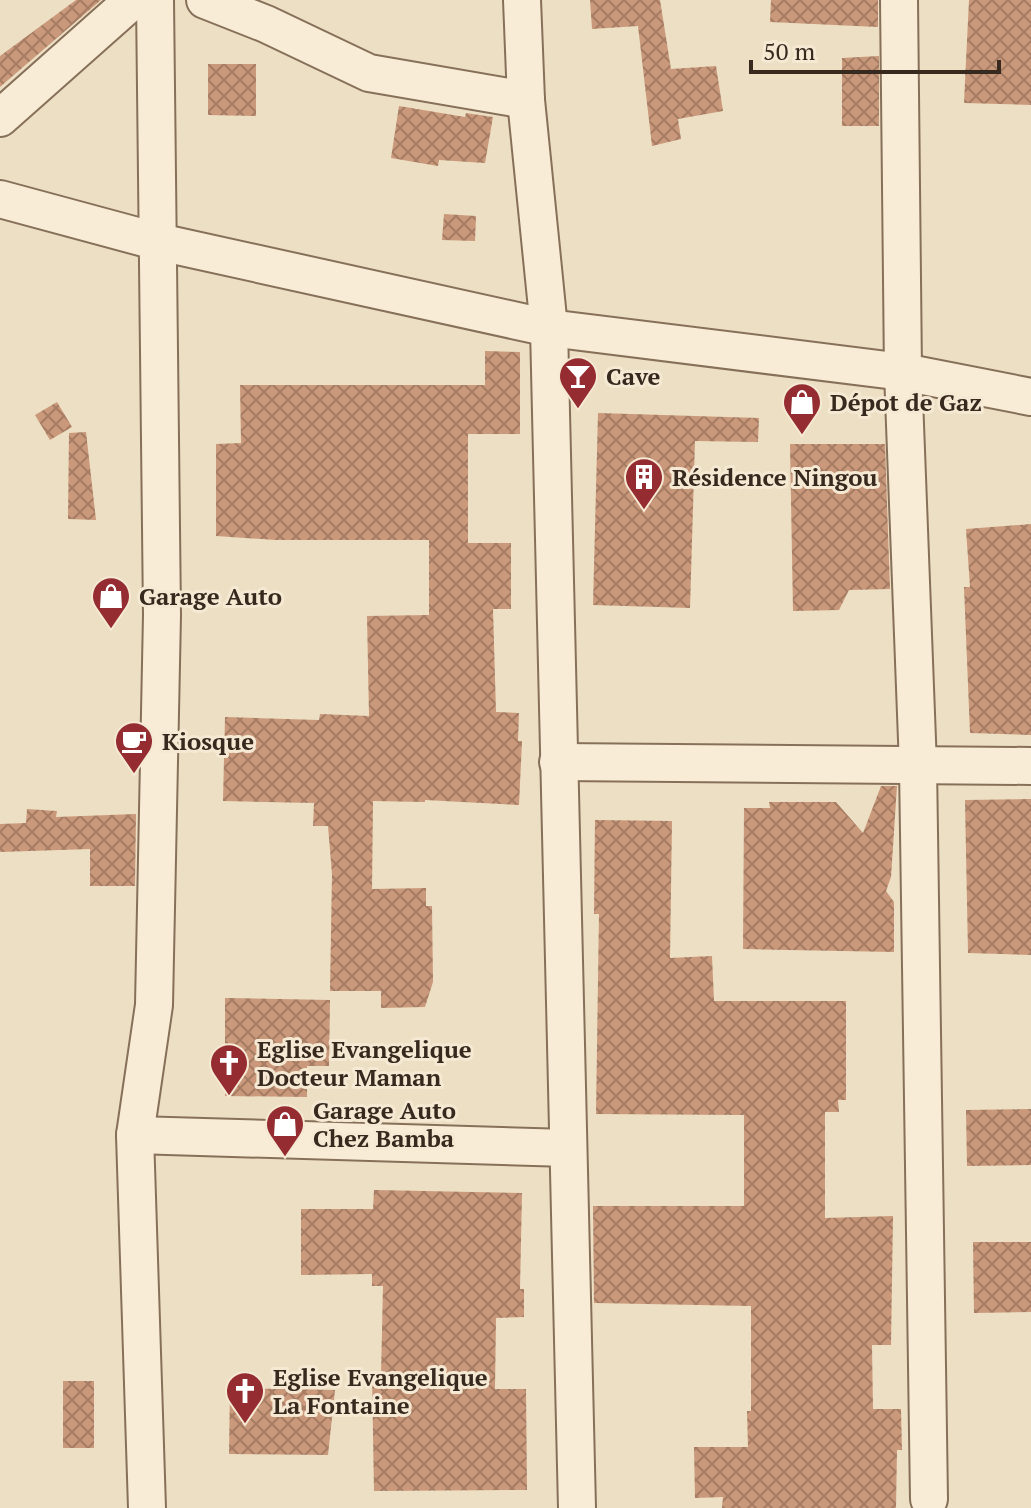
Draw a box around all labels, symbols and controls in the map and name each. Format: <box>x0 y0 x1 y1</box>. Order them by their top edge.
scale bar <box>751 24 999 74</box>
text: 50 m <box>763 35 815 67</box>
bar icon: Cave <box>557 355 599 410</box>
place label: Cave <box>606 360 661 392</box>
shop icon: Dépot de Gaz <box>781 381 823 436</box>
place label: Dépot de Gaz <box>830 386 982 418</box>
building icon: Résidence Ningou <box>623 456 665 511</box>
place label: Résidence Ningou <box>672 461 878 493</box>
shop icon: Garage Auto <box>90 575 132 630</box>
place label: Garage Auto <box>139 580 282 612</box>
cafe icon: Kiosque <box>113 720 155 775</box>
place label: Kiosque <box>162 725 254 757</box>
place label: Eglise Evangelique Docteur Maman <box>257 1033 472 1093</box>
church icon: Eglise Evangelique Docteur Maman <box>208 1042 250 1097</box>
place label: Garage Auto Chez Bamba <box>313 1094 456 1154</box>
shop icon: Garage Auto Chez Bamba <box>264 1103 306 1158</box>
place label: Eglise Evangelique La Fontaine <box>273 1361 488 1421</box>
church icon: Eglise Evangelique La Fontaine <box>224 1370 266 1425</box>

